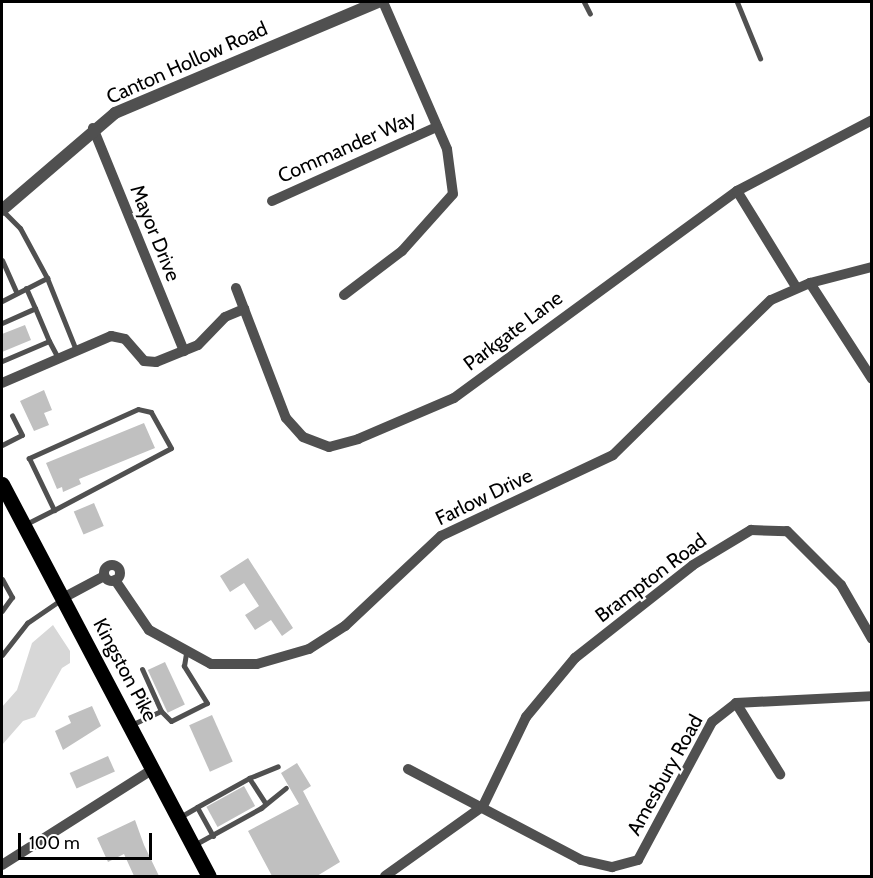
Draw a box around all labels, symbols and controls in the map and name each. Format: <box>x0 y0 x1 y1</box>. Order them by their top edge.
street label: Canton Hollow Road <box>103 17 271 109</box>
street label: Commander Way <box>274 106 420 188</box>
street label: Mayor Drive <box>125 181 185 285</box>
street label: Parkgate Lane <box>459 286 567 376</box>
street label: Farlow Drive <box>432 463 536 531</box>
street label: Brampton Road <box>591 528 711 628</box>
street label: Kingston Pike <box>88 614 162 726</box>
street label: Amesbury Road <box>622 710 708 840</box>
scale bar <box>21 821 154 859</box>
text: 100 m <box>29 832 80 854</box>

